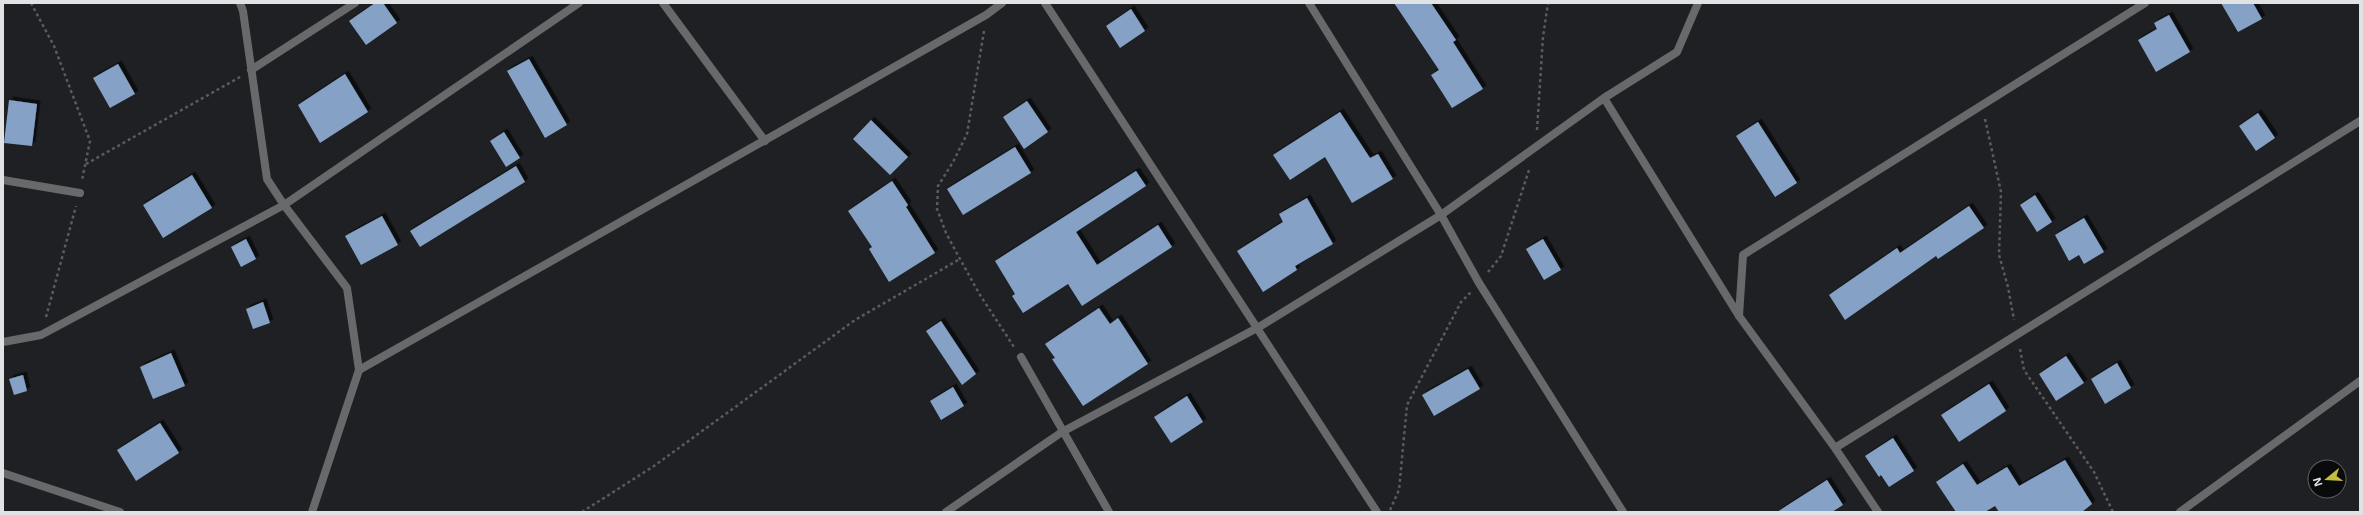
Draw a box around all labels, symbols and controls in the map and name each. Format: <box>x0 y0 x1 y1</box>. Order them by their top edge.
north arrow <box>2307 459 2347 499</box>
text: N <box>2308 476 2326 489</box>

